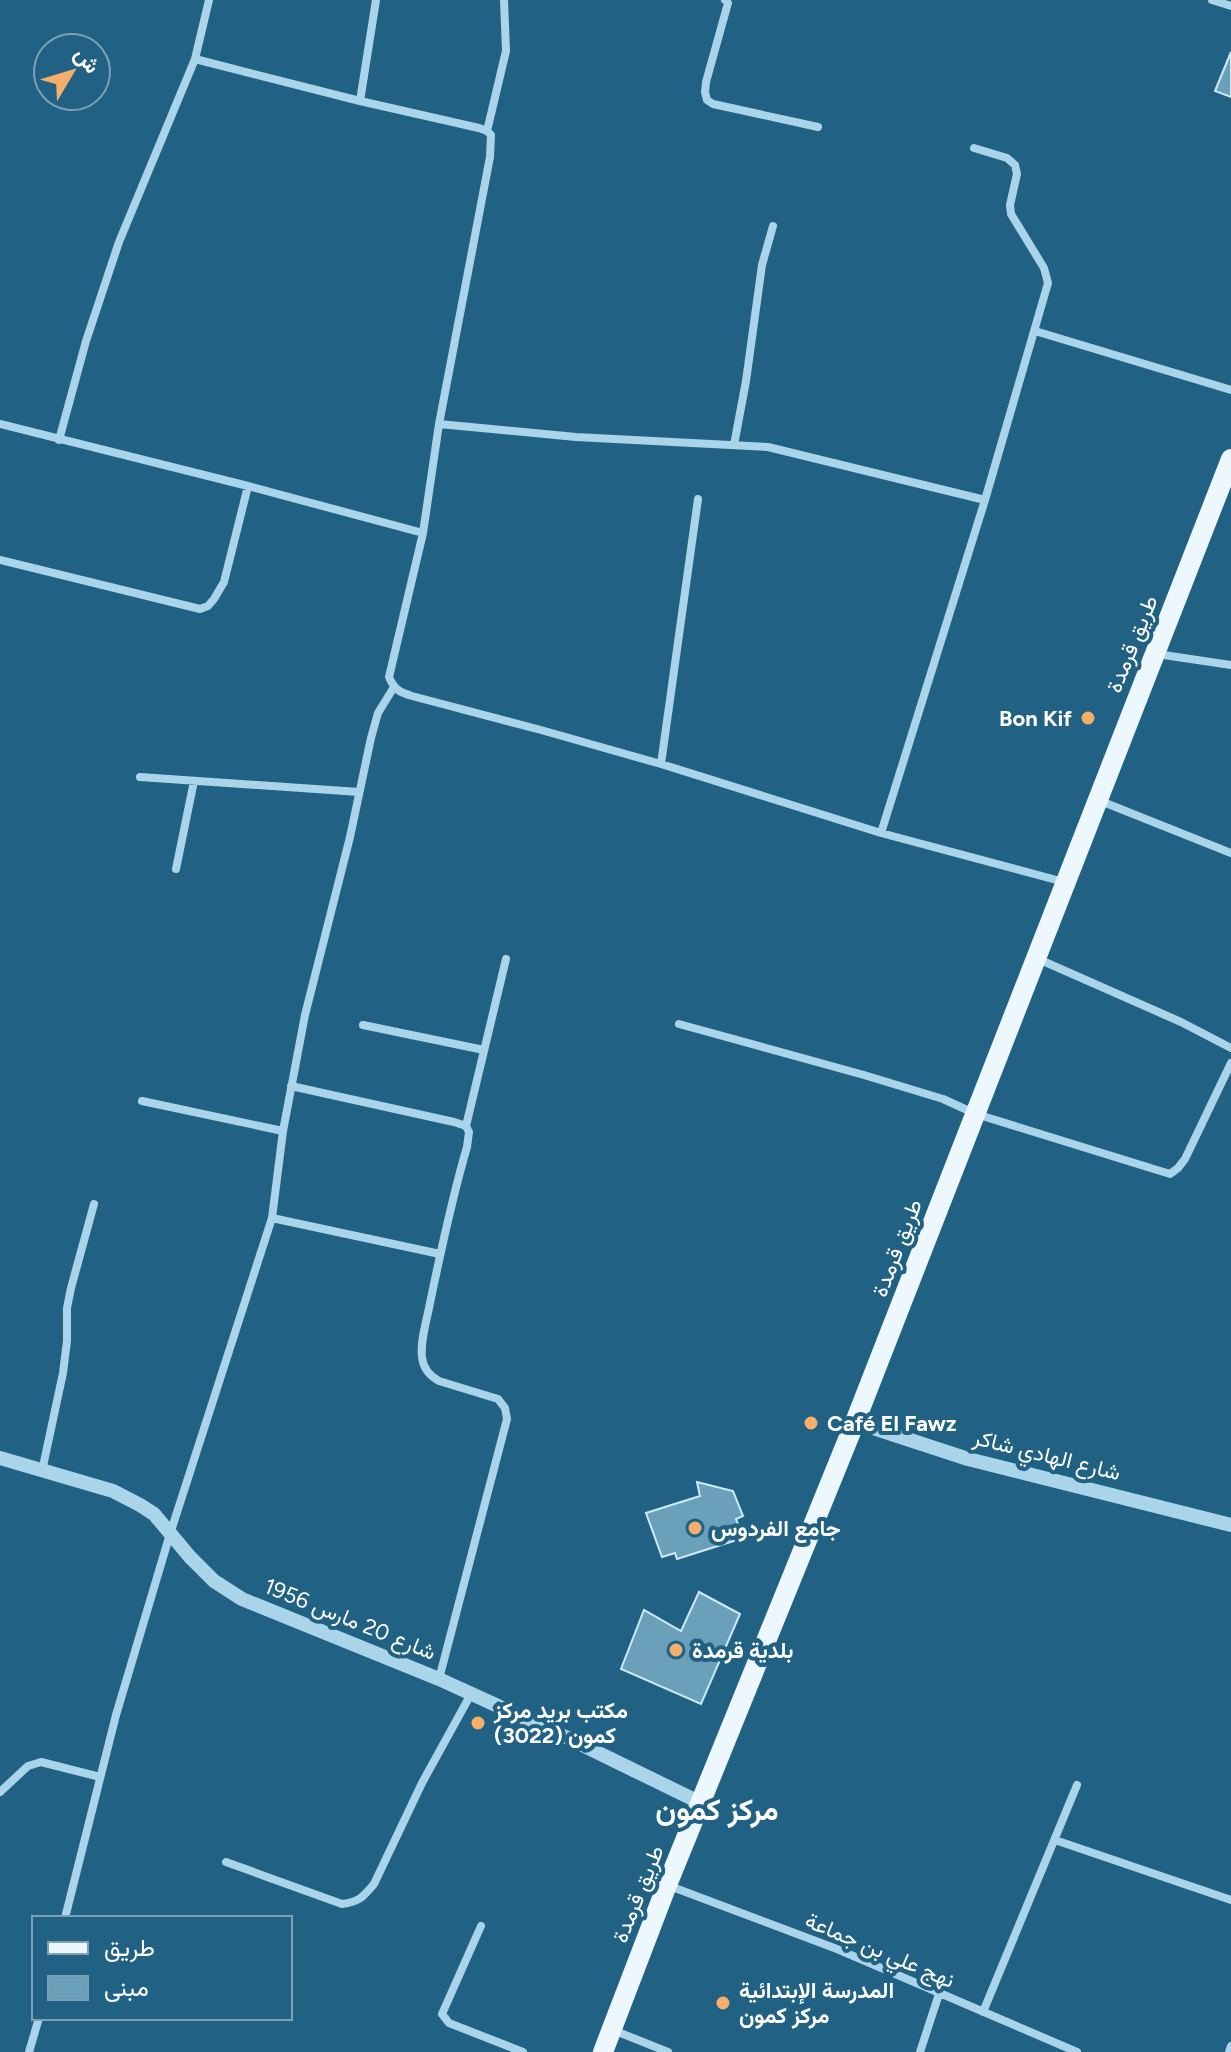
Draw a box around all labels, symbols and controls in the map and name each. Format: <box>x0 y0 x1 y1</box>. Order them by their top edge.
north arrow <box>32 32 112 112</box>
text: ش <box>69 41 106 79</box>
street label: طريق قرمدة <box>1100 591 1164 697</box>
place label: Bon Kif <box>999 705 1072 732</box>
marker: Bon Kif <box>1079 709 1097 727</box>
street label: طريق قرمدة <box>866 1195 928 1301</box>
place label: Café El Fawz <box>827 1410 956 1437</box>
marker: Café El Fawz <box>802 1414 820 1432</box>
street label: شارع الهادي شاكر <box>968 1423 1123 1491</box>
place label: جامع الفردوس <box>711 1515 841 1543</box>
marker: جامع الفردوس <box>686 1519 704 1537</box>
street label: شارع 20 مارس 1956 <box>260 1572 440 1667</box>
place label: بلدية قرمدة <box>692 1637 793 1664</box>
marker: بلدية قرمدة <box>667 1641 685 1659</box>
place label: مكتب بريد مركز كمون (3022) <box>493 1697 628 1749</box>
marker: مكتب بريد مركز كمون (3022) <box>469 1714 487 1732</box>
district label: مركز كمون <box>655 1791 779 1828</box>
street label: طريق قرمدة <box>606 1841 670 1947</box>
street label: نهج علي بن جماعة <box>799 1906 959 1998</box>
legend <box>32 1916 292 2020</box>
text: طريق <box>104 1933 155 1963</box>
text: مبنى <box>104 1973 149 2002</box>
place label: المدرسة الإبتدائية مركز كمون <box>739 1977 894 2029</box>
marker: المدرسة الإبتدائية مركز كمون <box>714 1994 732 2012</box>

